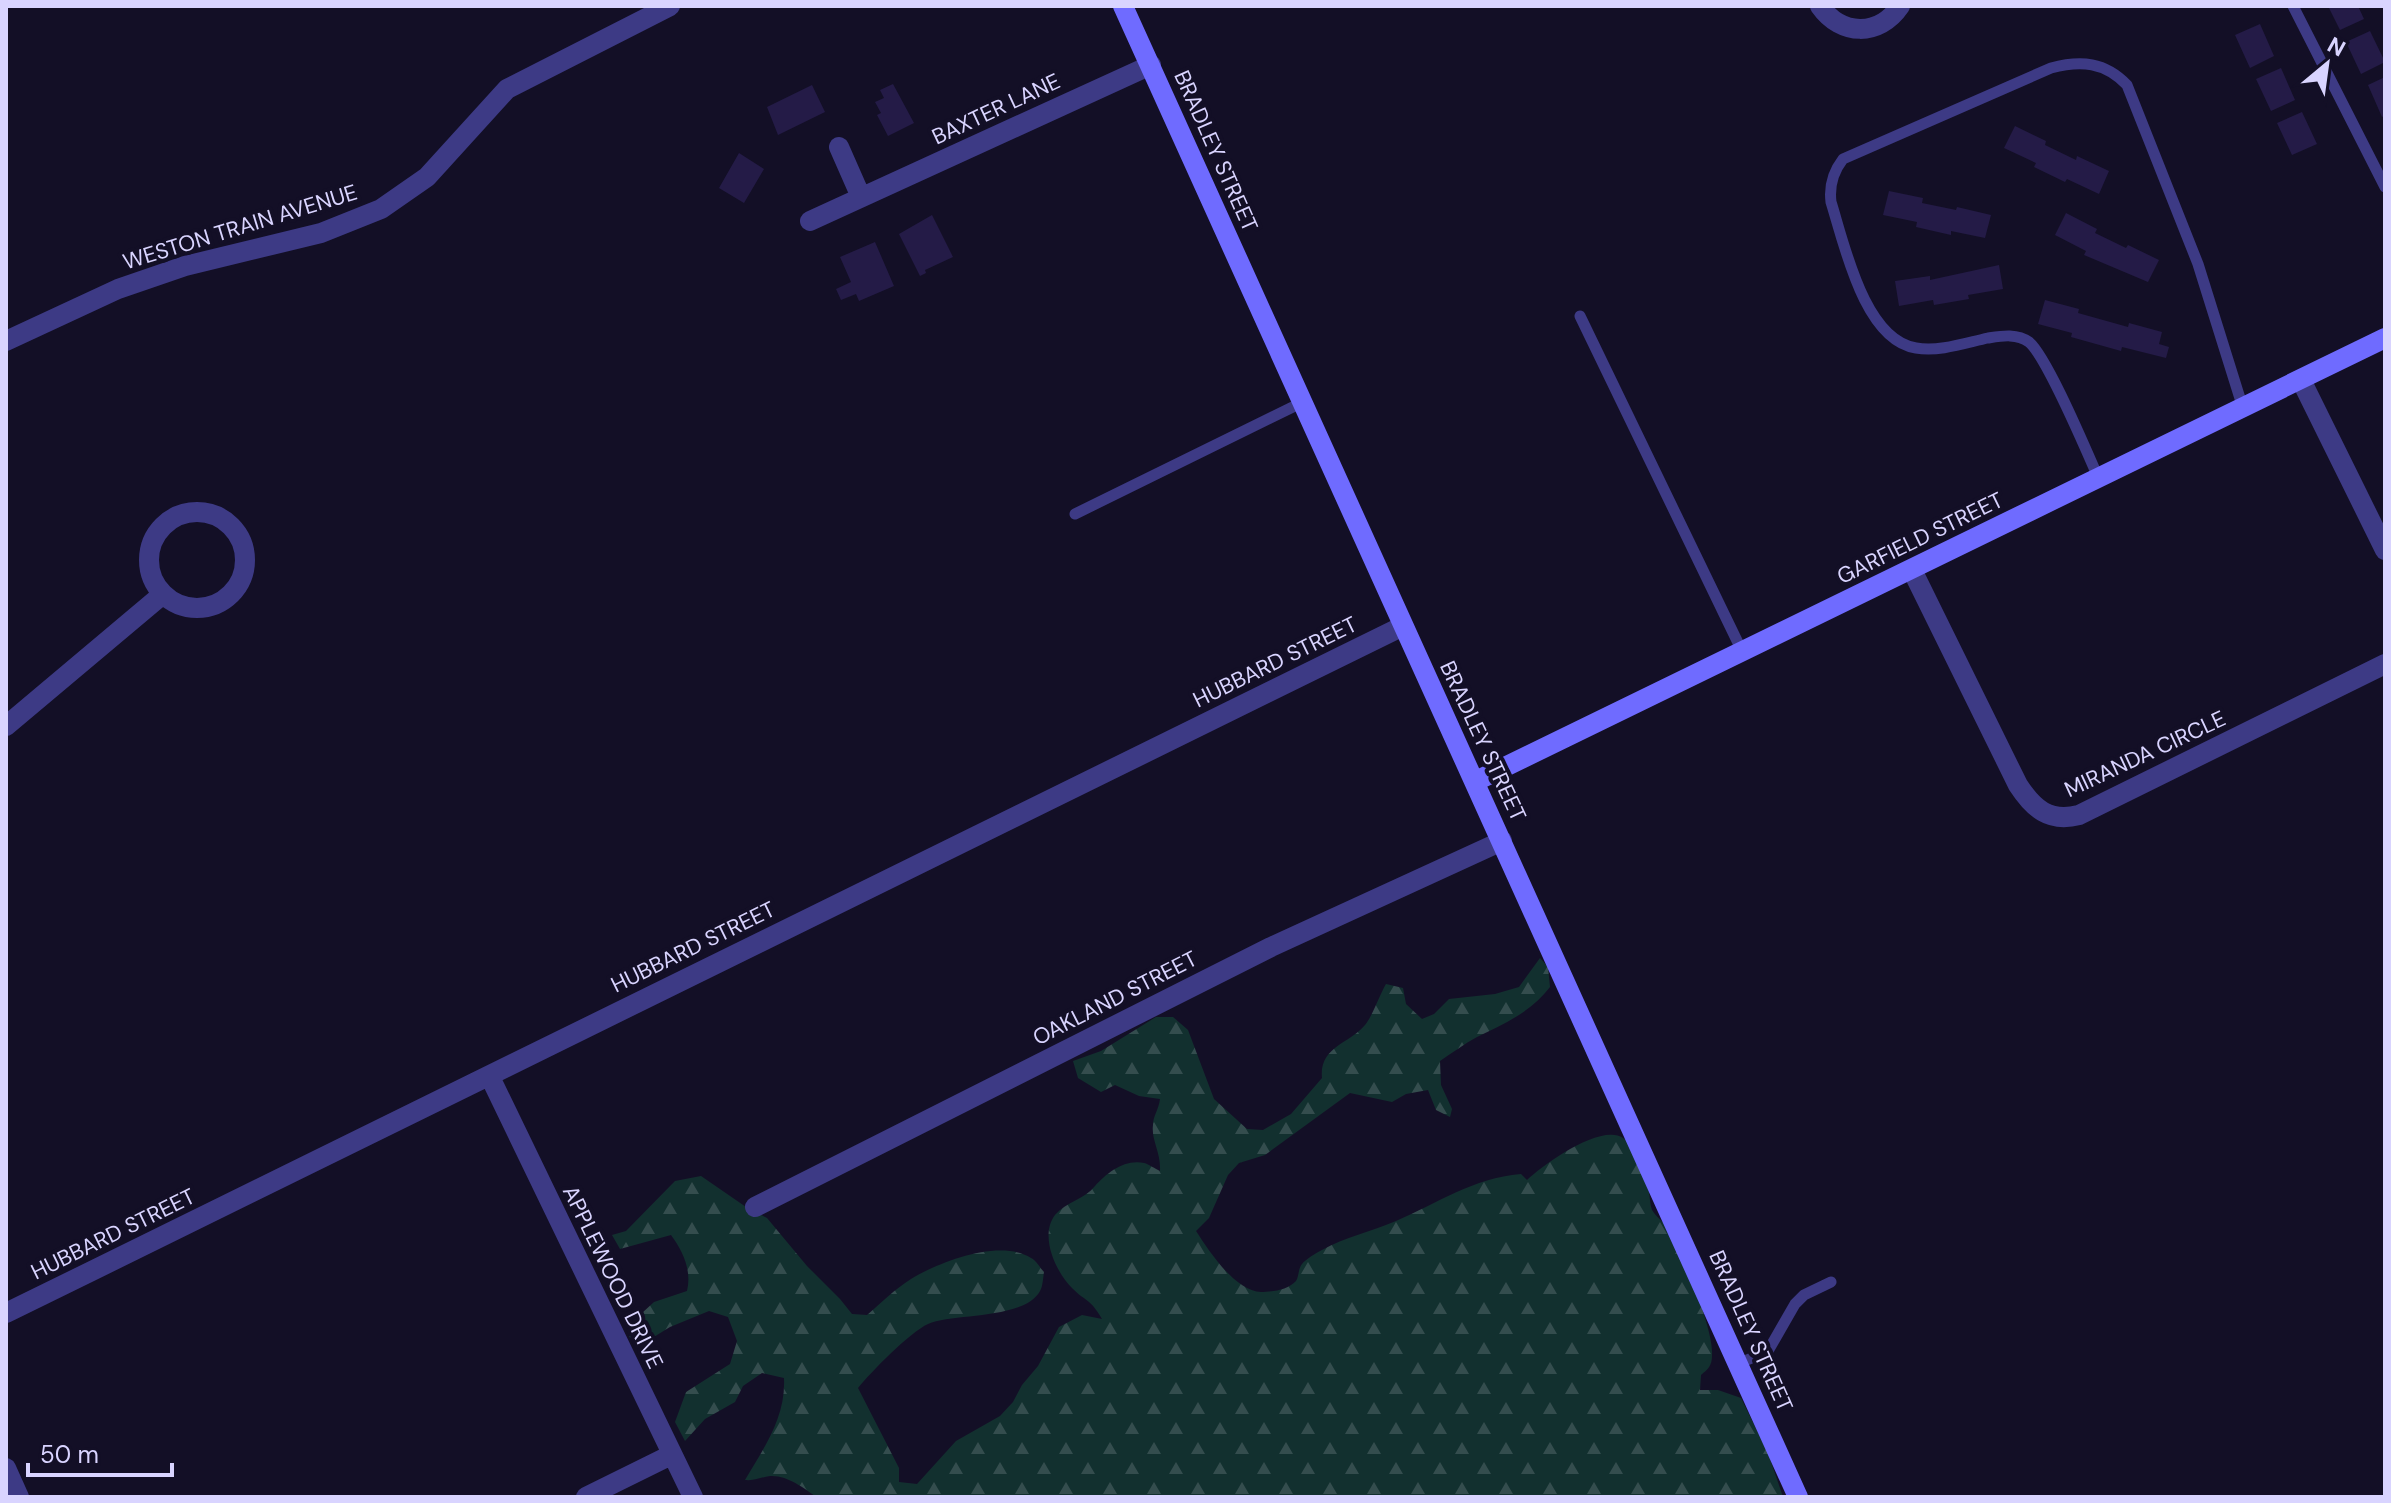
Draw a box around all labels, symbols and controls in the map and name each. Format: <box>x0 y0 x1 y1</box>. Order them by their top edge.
north arrow <box>2287 24 2367 104</box>
text: N <box>2322 30 2351 64</box>
street label: BRADLEY STREET <box>1167 66 1265 236</box>
street label: BAXTER LANE <box>927 67 1065 151</box>
street label: WESTON TRAIN AVENUE <box>119 178 361 276</box>
street label: GARFIELD STREET <box>1832 485 2008 591</box>
street label: HUBBARD STREET <box>1188 610 1362 714</box>
street label: BRADLEY STREET <box>1433 656 1533 826</box>
street label: MIRANDA CIRCLE <box>2060 704 2230 804</box>
street label: HUBBARD STREET <box>606 895 780 999</box>
street label: OAKLAND STREET <box>1028 944 1202 1052</box>
street label: APPLEWOOD DRIVE <box>556 1181 670 1373</box>
street label: HUBBARD STREET <box>26 1182 200 1286</box>
street label: BRADLEY STREET <box>1702 1246 1800 1416</box>
scale bar <box>28 1427 172 1477</box>
text: 50 m <box>40 1439 99 1470</box>

